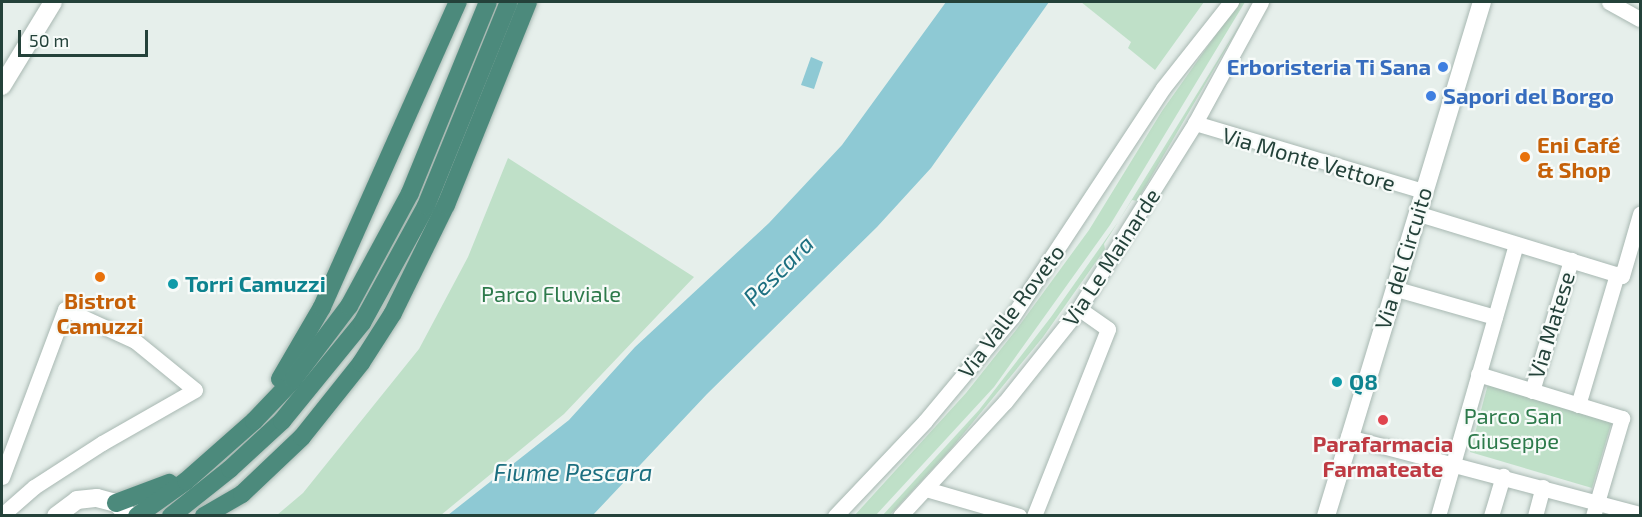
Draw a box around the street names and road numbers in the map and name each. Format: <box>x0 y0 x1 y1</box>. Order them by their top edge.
street label: Via Monte Vettore <box>1219 122 1399 196</box>
street label: Via Le Mainarde <box>1057 183 1165 331</box>
street label: Via del Circuito <box>1369 183 1437 333</box>
street label: Via Valle Roveto <box>952 239 1070 383</box>
street label: Via Matese <box>1522 268 1580 382</box>

